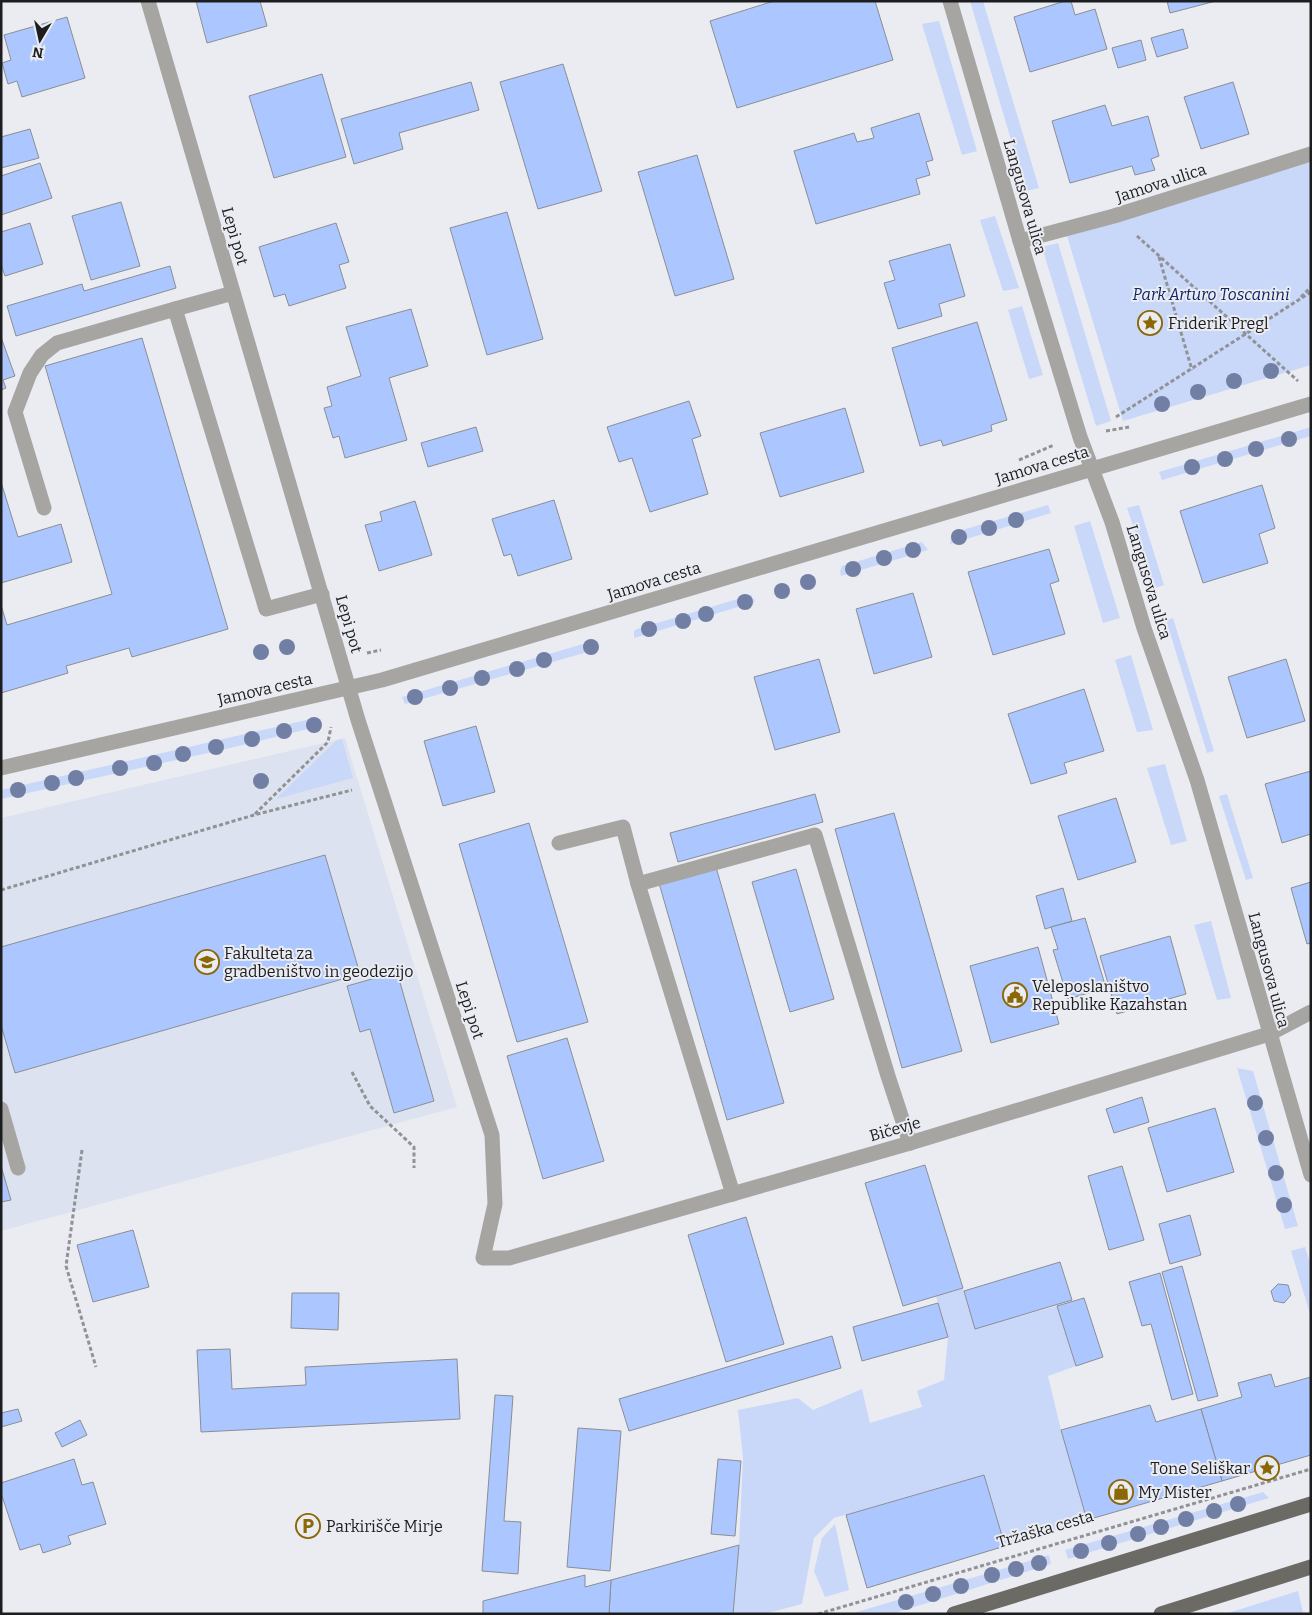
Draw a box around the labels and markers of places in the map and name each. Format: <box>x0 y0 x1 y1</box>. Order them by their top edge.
place icon: Friderik Pregl <box>1137 310 1163 336</box>
place label: Friderik Pregl <box>1168 314 1269 333</box>
place label: Fakulteta za gradbeništvo in geodezijo <box>224 944 414 981</box>
school or university icon: Fakulteta za gradbeništvo in geodezijo <box>194 949 220 975</box>
place label: Veleposlaništvo Republike Kazahstan <box>1032 977 1187 1014</box>
public building icon: Veleposlaništvo Republike Kazahstan <box>1002 982 1028 1008</box>
place icon: Tone Seliškar <box>1254 1455 1280 1481</box>
place label: Tone Seliškar <box>1150 1459 1250 1478</box>
shop icon: My Mister <box>1108 1479 1134 1505</box>
place label: My Mister <box>1138 1483 1212 1502</box>
parking icon: Parkirišče Mirje <box>295 1513 321 1539</box>
place label: Parkirišče Mirje <box>326 1517 443 1536</box>

